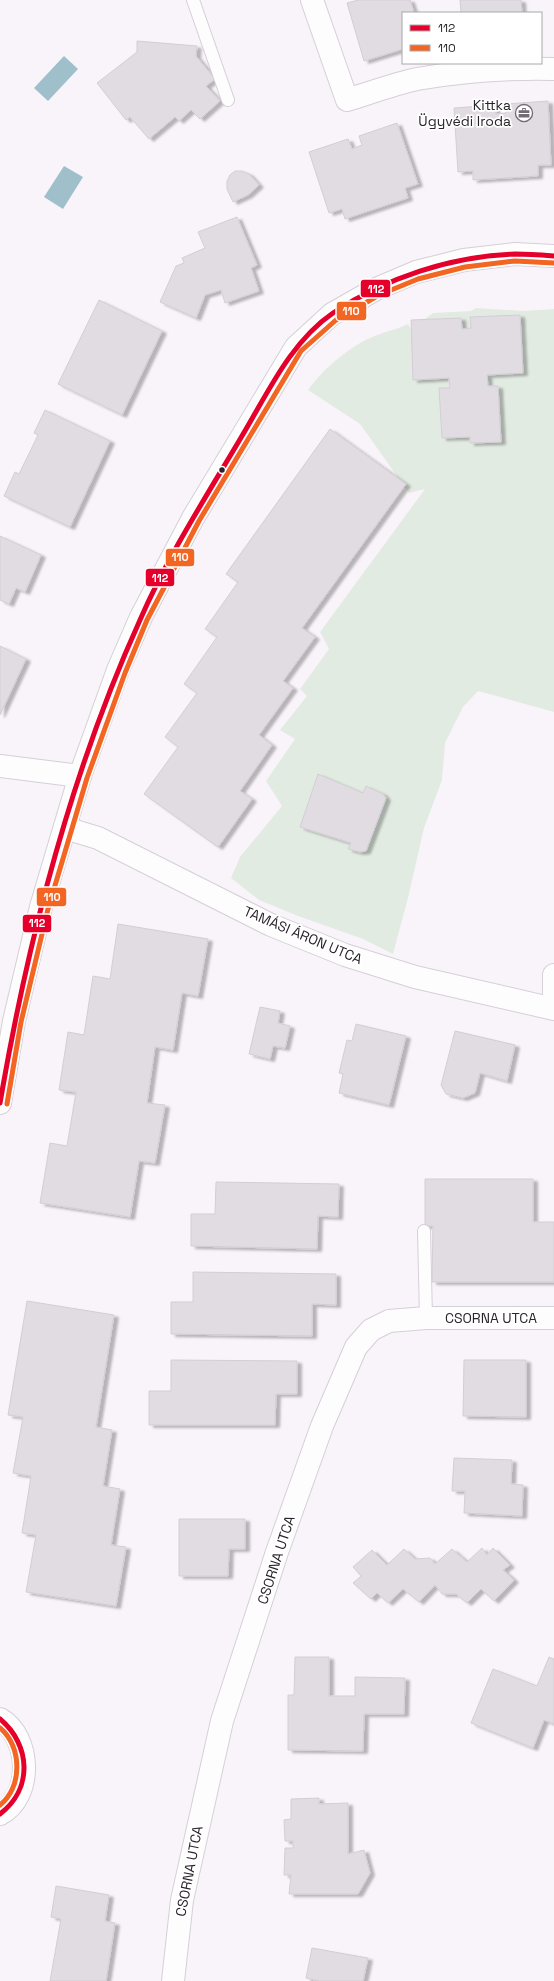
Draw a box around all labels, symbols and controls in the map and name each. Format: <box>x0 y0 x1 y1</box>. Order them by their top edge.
legend <box>402 12 542 64</box>
text: 112 <box>438 20 455 36</box>
text: 110 <box>438 40 456 56</box>
place label: Kittka Ügyvédi Iroda <box>418 96 511 130</box>
office icon: Kittka Ügyvédi Iroda <box>514 103 534 123</box>
line badge: 112 <box>360 279 391 298</box>
text: 112 <box>368 282 385 296</box>
line badge: 110 <box>336 301 367 321</box>
text: 110 <box>342 304 360 318</box>
unlabelled marker <box>217 465 227 475</box>
line badge: 110 <box>165 548 195 567</box>
text: 110 <box>171 550 189 564</box>
line badge: 112 <box>145 568 175 587</box>
text: 112 <box>152 571 169 585</box>
line badge: 110 <box>36 887 67 907</box>
text: 110 <box>43 890 61 904</box>
street label: TAMÁSI ÁRON UTCA <box>241 902 365 968</box>
line badge: 112 <box>22 914 52 933</box>
text: 112 <box>29 916 46 930</box>
street label: CSORNA UTCA <box>445 1309 537 1327</box>
street label: CSORNA UTCA <box>253 1513 299 1607</box>
street label: CSORNA UTCA <box>171 1824 207 1918</box>

